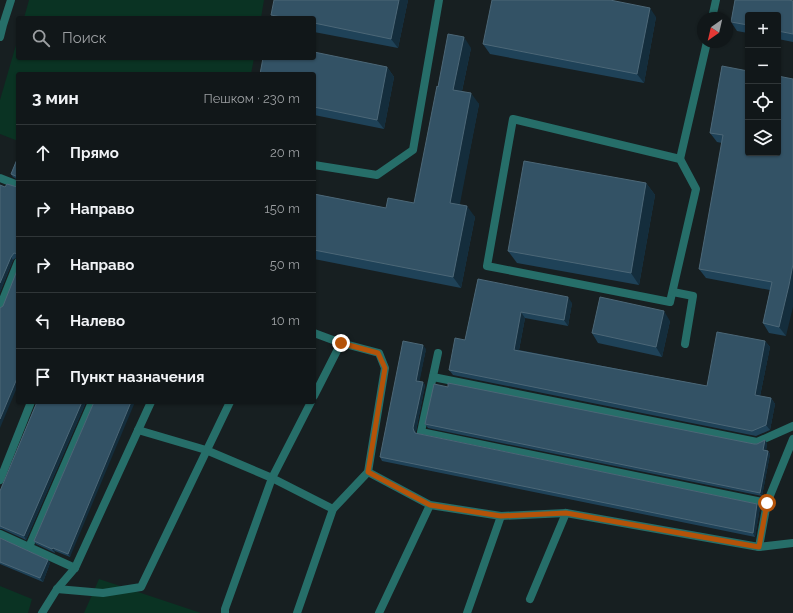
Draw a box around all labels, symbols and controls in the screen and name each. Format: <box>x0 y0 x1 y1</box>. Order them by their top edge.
north arrow <box>697 12 733 48</box>
map controls <box>745 12 781 156</box>
button: + <box>745 12 781 48</box>
search box <box>16 16 316 60</box>
icon: search <box>30 27 52 49</box>
text: Поиск <box>62 29 107 47</box>
button: − <box>745 48 781 84</box>
button: locate <box>745 84 781 120</box>
text: 3 мин <box>32 88 79 108</box>
text: Пешком · 230 m <box>203 91 300 106</box>
button: layers <box>745 120 781 156</box>
icon: ahead <box>32 142 54 164</box>
text: Прямо <box>70 144 119 162</box>
text: 20 m <box>270 145 300 160</box>
icon: right <box>32 198 54 220</box>
text: Направо <box>70 200 134 218</box>
text: 150 m <box>264 201 300 216</box>
icon: right <box>32 254 54 276</box>
text: Направо <box>70 256 134 274</box>
text: 50 m <box>270 257 300 272</box>
icon: left <box>32 310 54 332</box>
text: Налево <box>70 312 125 330</box>
text: 10 m <box>271 313 300 328</box>
route end <box>332 334 350 352</box>
icon: arrive <box>32 366 54 388</box>
text: Пункт назначения <box>70 368 204 386</box>
route start <box>758 494 776 512</box>

